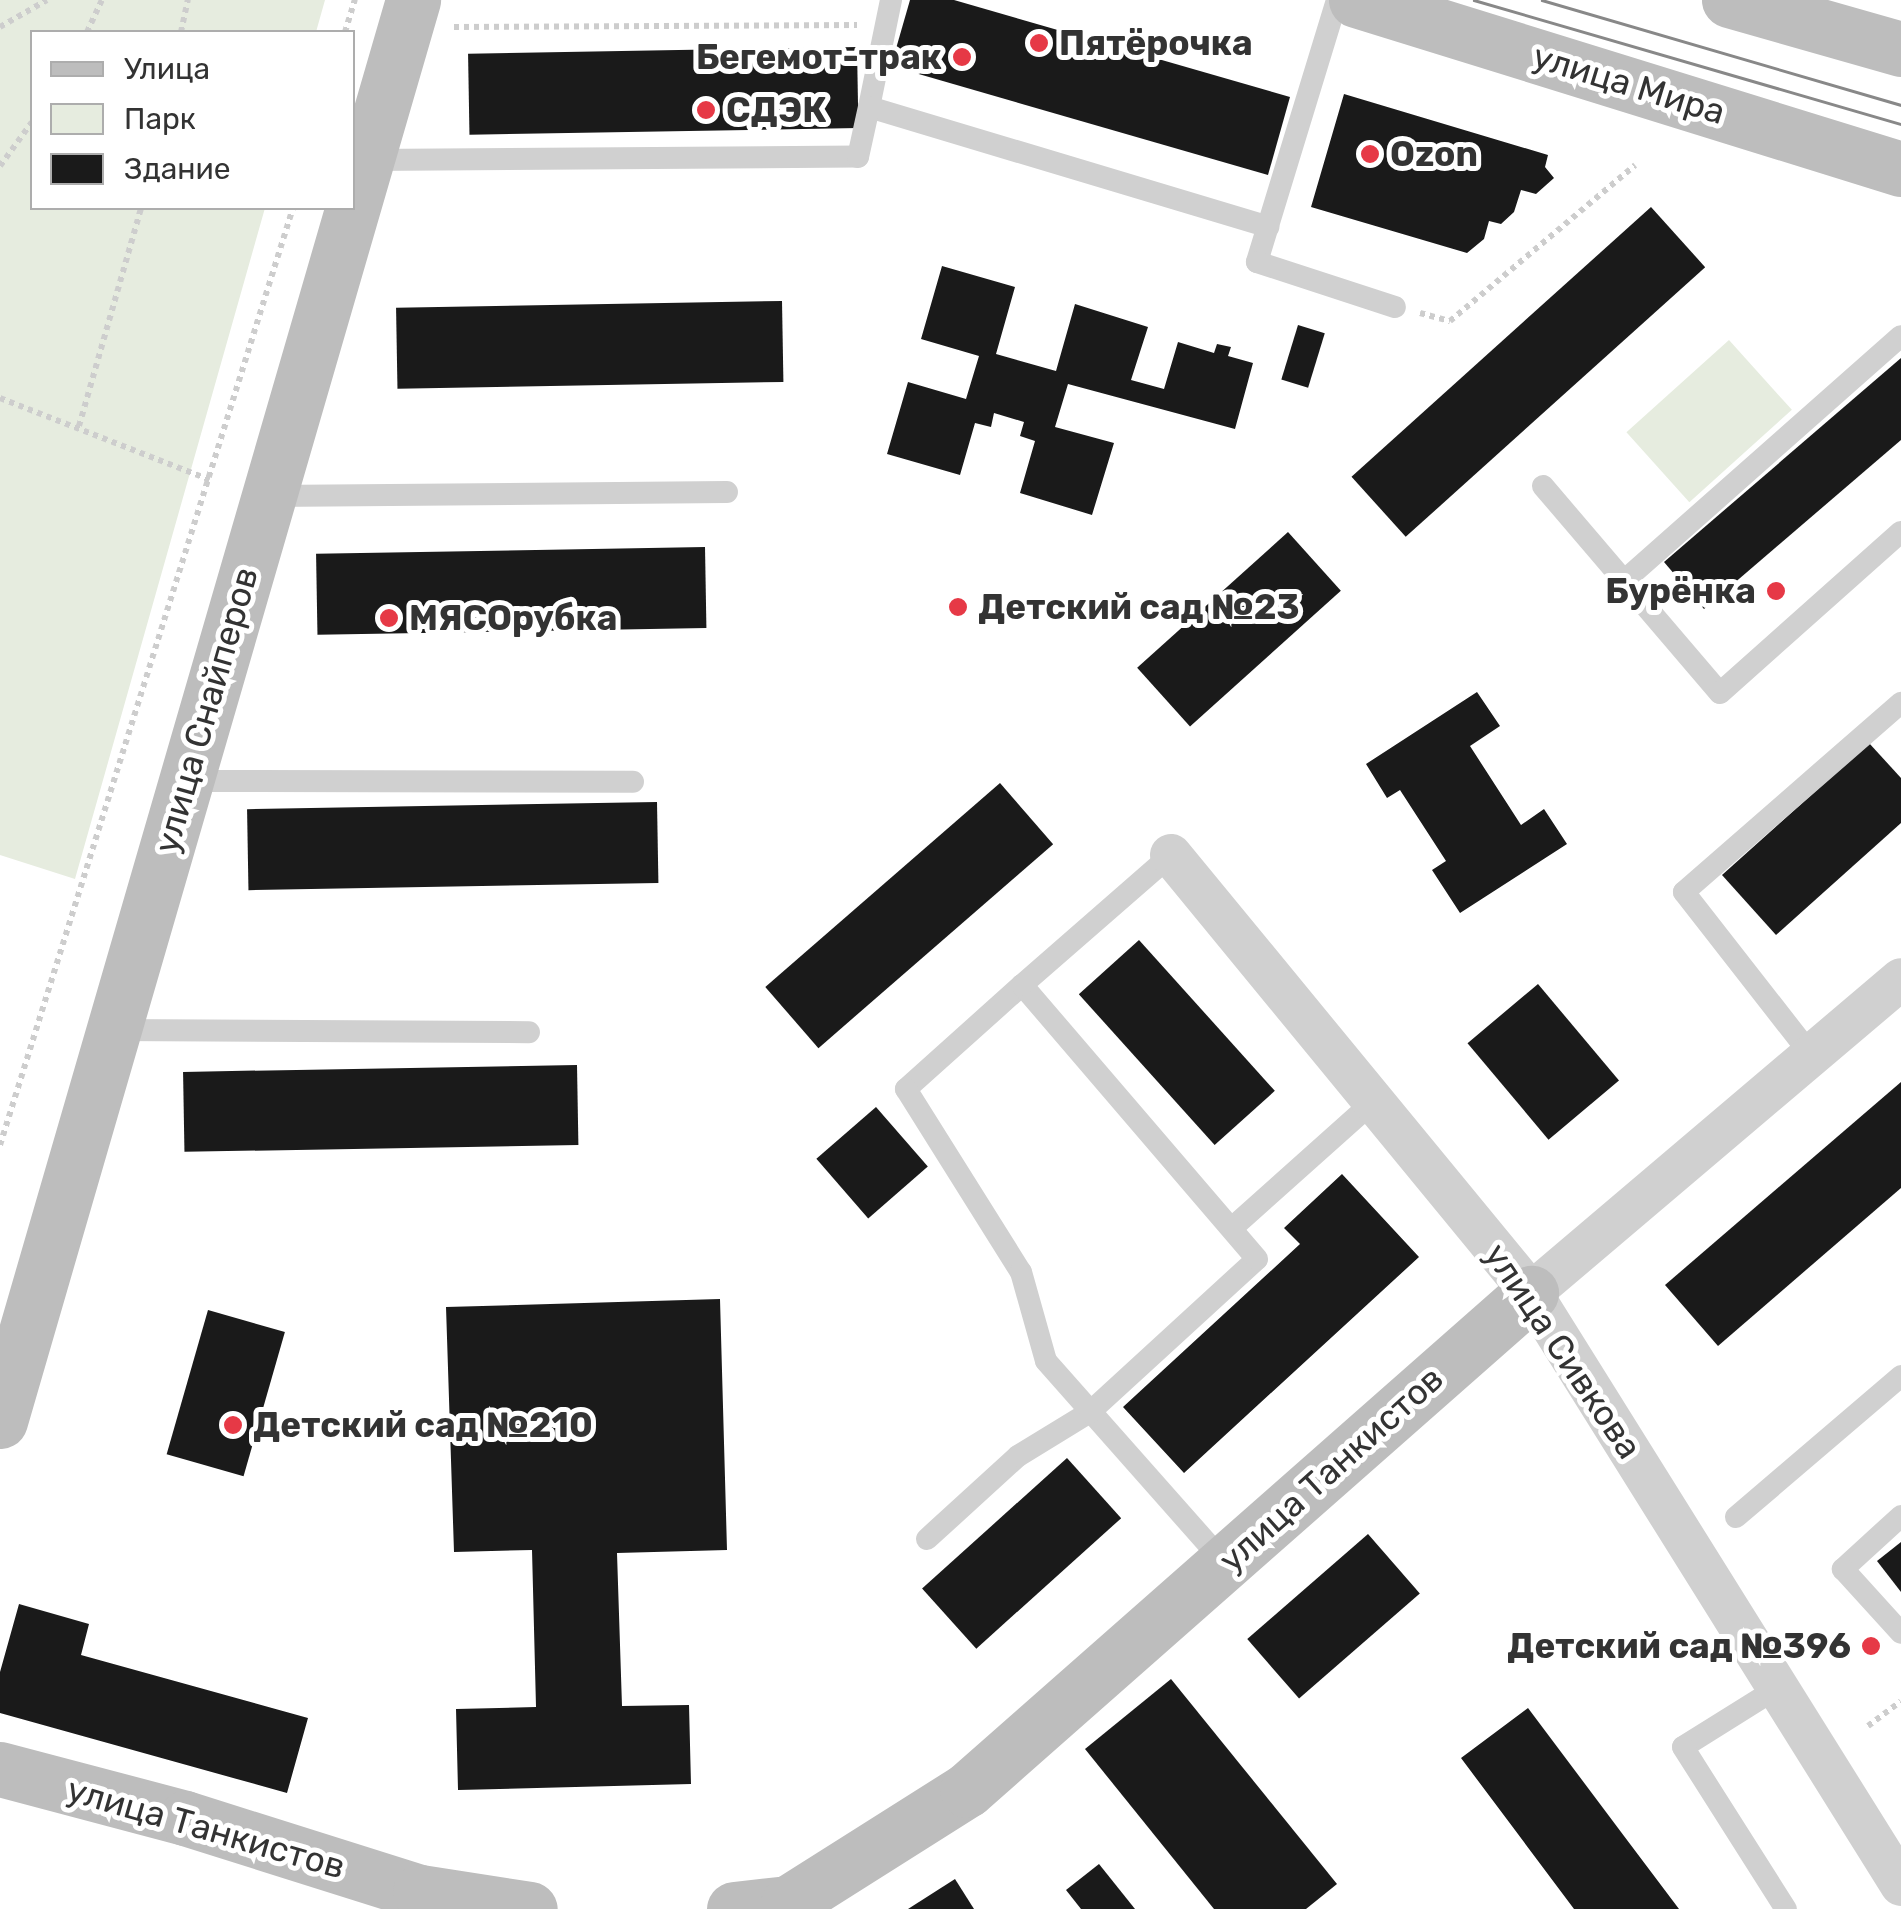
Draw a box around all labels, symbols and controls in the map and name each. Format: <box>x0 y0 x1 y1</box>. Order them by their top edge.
place label: Пятёрочка <box>1059 22 1253 64</box>
legend <box>30 30 355 210</box>
marker: Пятёрочка <box>1028 32 1050 54</box>
street label: улица Мира <box>1528 35 1730 133</box>
place label: Бегемот-трак <box>696 36 942 78</box>
marker: Бегемот-трак <box>951 46 973 68</box>
text: Улица <box>124 51 210 87</box>
place label: СДЭК <box>726 89 827 131</box>
marker: СДЭК <box>695 99 717 121</box>
text: Парк <box>124 101 196 137</box>
place label: Ozon <box>1390 133 1478 175</box>
marker: Ozon <box>1359 143 1381 165</box>
text: Здание <box>124 151 231 187</box>
street label: улица Снайперов <box>145 562 267 858</box>
place label: Бурёнка <box>1605 570 1756 612</box>
marker: Бурёнка <box>1765 580 1787 602</box>
place label: Детский сад №23 <box>978 586 1300 628</box>
marker: Детский сад №23 <box>947 596 969 618</box>
place label: МЯСОрубка <box>409 597 617 639</box>
marker: МЯСОрубка <box>378 607 400 629</box>
street label: улица Сивкова <box>1476 1235 1650 1467</box>
street label: улица Танкистов <box>1210 1357 1452 1581</box>
place label: Детский сад №210 <box>253 1404 593 1446</box>
marker: Детский сад №210 <box>222 1414 244 1436</box>
place label: Детский сад №396 <box>1507 1625 1851 1667</box>
marker: Детский сад №396 <box>1860 1635 1882 1657</box>
street label: улица Танкистов <box>62 1768 350 1888</box>

